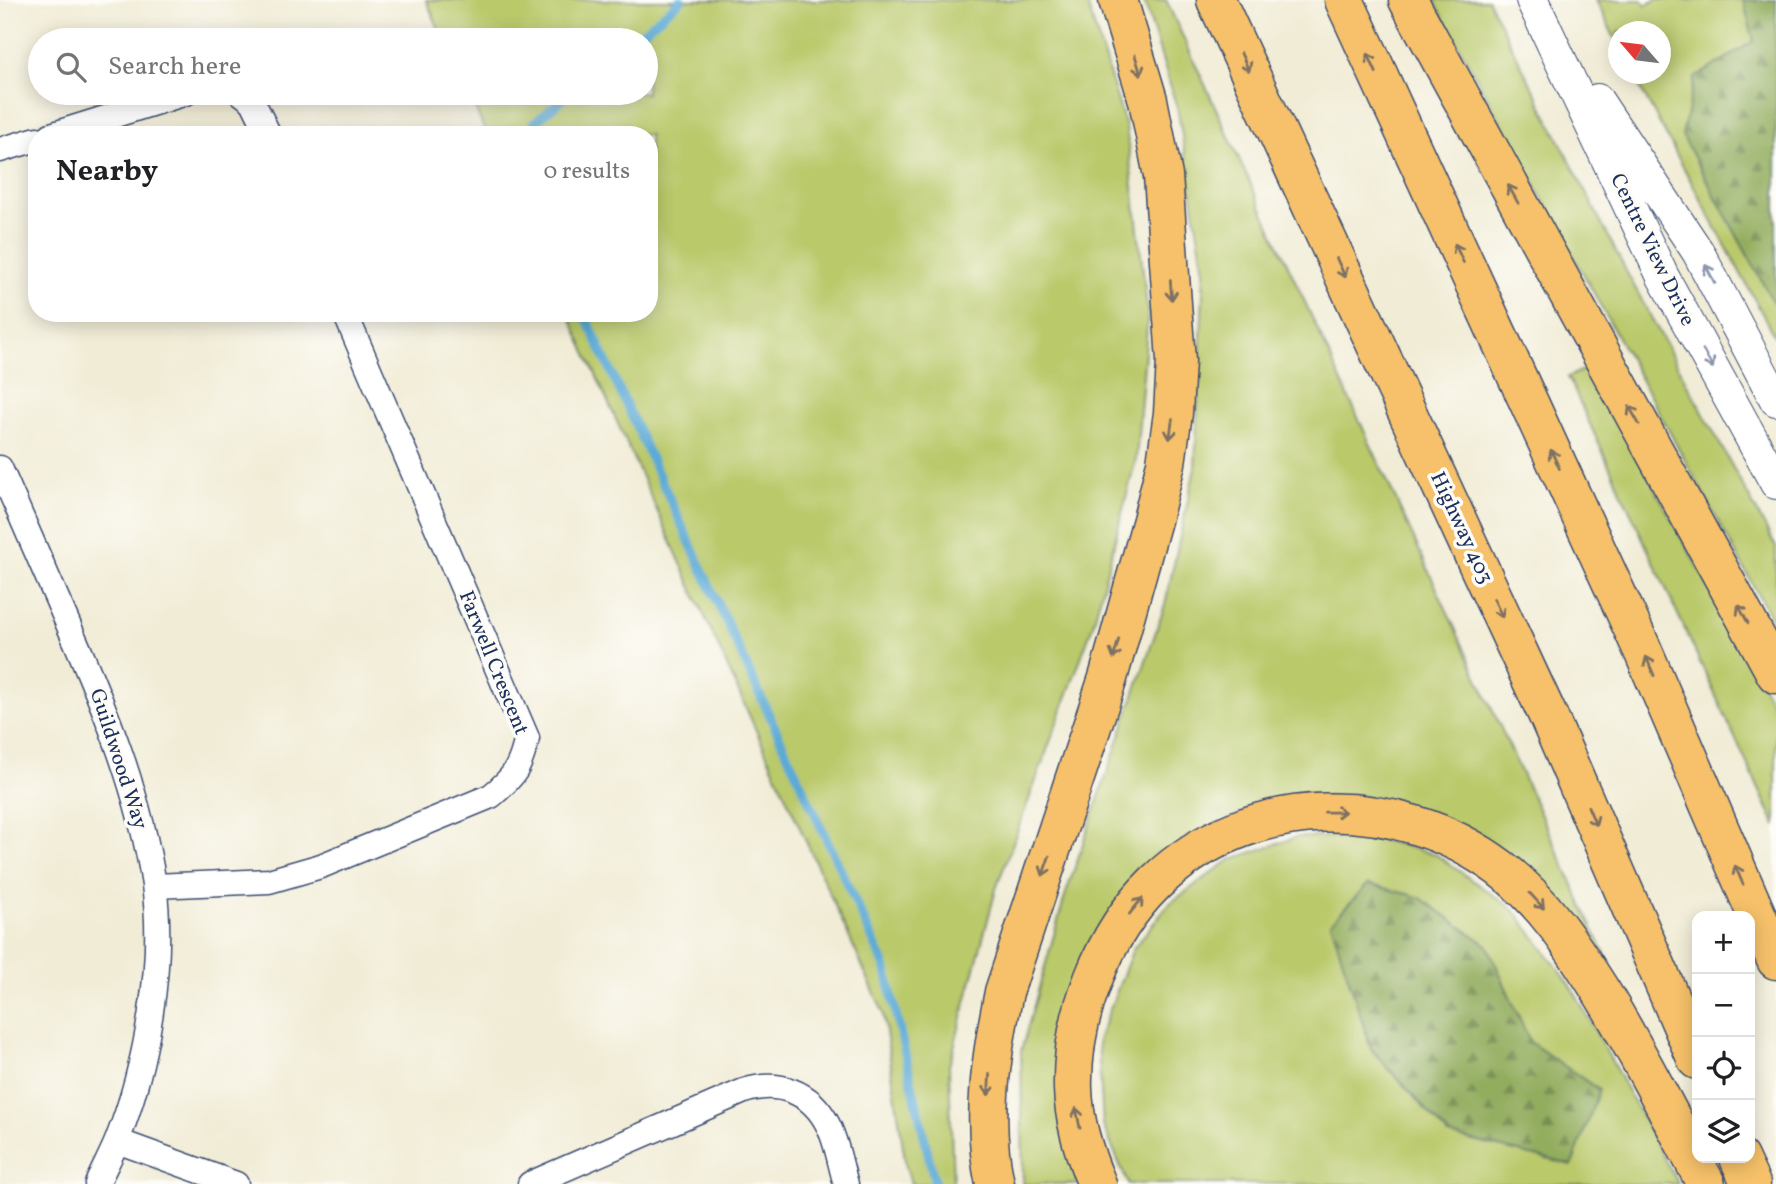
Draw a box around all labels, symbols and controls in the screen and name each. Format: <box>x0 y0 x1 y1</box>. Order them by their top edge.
north arrow <box>1608 21 1671 84</box>
search box <box>28 28 658 105</box>
icon: search <box>52 48 90 86</box>
text: Search here <box>108 49 241 85</box>
one-way arrow <box>1239 51 1252 72</box>
one-way arrow <box>1365 53 1378 74</box>
one-way arrow <box>1133 54 1146 76</box>
text: Nearby <box>56 151 158 193</box>
text: 0 results <box>543 156 630 188</box>
street label: Centre View Drive <box>1602 169 1702 331</box>
one-way arrow <box>1506 184 1519 205</box>
one-way arrow <box>1452 243 1465 264</box>
one-way arrow <box>1335 257 1348 278</box>
one-way arrow <box>1703 264 1716 285</box>
one-way arrow <box>1165 278 1178 300</box>
one-way arrow <box>1701 348 1715 368</box>
one-way arrow <box>1627 405 1640 426</box>
one-way arrow <box>1164 417 1177 440</box>
one-way arrow <box>1548 449 1561 470</box>
street label: Highway 403 <box>1422 467 1500 589</box>
street label: Farwell Crescent <box>451 586 535 740</box>
one-way arrow <box>1492 597 1506 618</box>
one-way arrow <box>1736 605 1750 625</box>
one-way arrow <box>1108 638 1121 660</box>
one-way arrow <box>1643 656 1656 677</box>
street label: Guildwood Way <box>82 685 155 834</box>
one-way arrow <box>1586 804 1599 826</box>
one-way arrow <box>1323 805 1346 819</box>
one-way arrow <box>1039 855 1052 877</box>
one-way arrow <box>1732 865 1745 886</box>
one-way arrow <box>1528 892 1545 909</box>
one-way arrow <box>1128 897 1144 915</box>
map controls <box>1692 911 1755 1163</box>
button: + <box>1692 911 1755 974</box>
button: − <box>1692 974 1755 1037</box>
button: locate <box>1692 1037 1755 1100</box>
one-way arrow <box>983 1073 996 1096</box>
button: layers <box>1692 1100 1755 1163</box>
one-way arrow <box>1071 1107 1084 1130</box>

